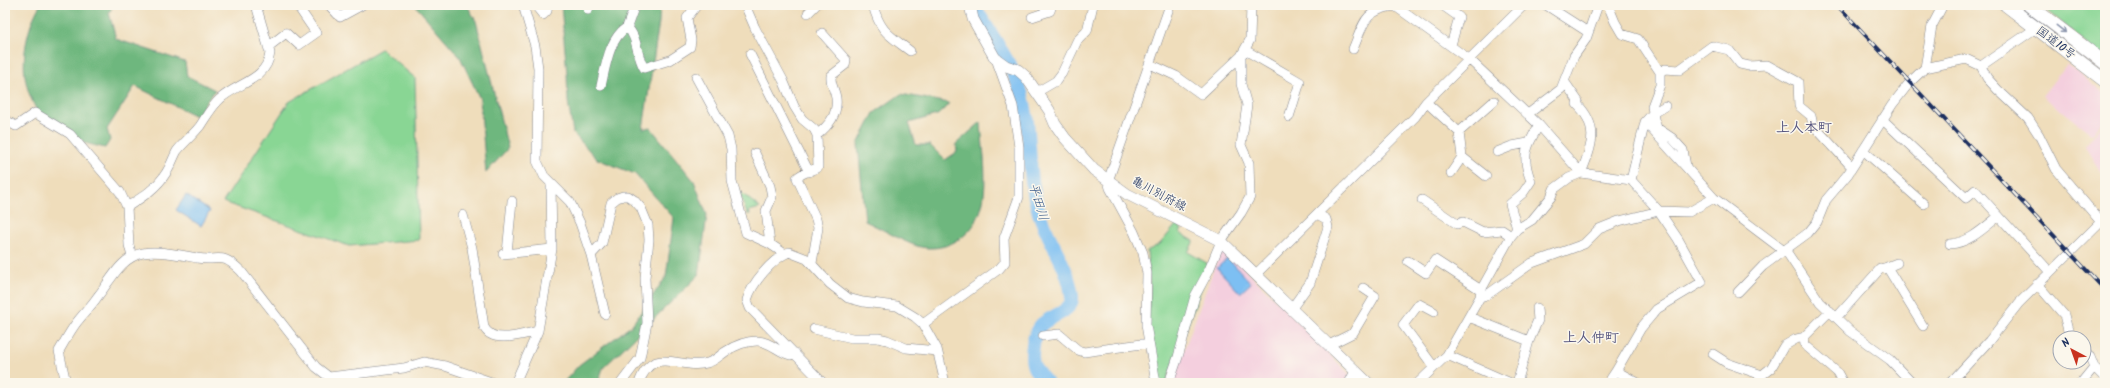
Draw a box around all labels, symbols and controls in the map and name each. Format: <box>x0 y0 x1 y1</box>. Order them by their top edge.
street label: 国道10号 <box>2032 22 2080 64</box>
one-way arrow <box>2055 24 2066 33</box>
district label: 上人本町 <box>1776 117 1832 139</box>
street label: 亀川別府線 <box>1128 172 1190 216</box>
water label: 平田川 <box>1022 180 1054 224</box>
district label: 上人仲町 <box>1563 327 1619 349</box>
north arrow <box>2052 330 2092 370</box>
text: N <box>2058 334 2075 352</box>

